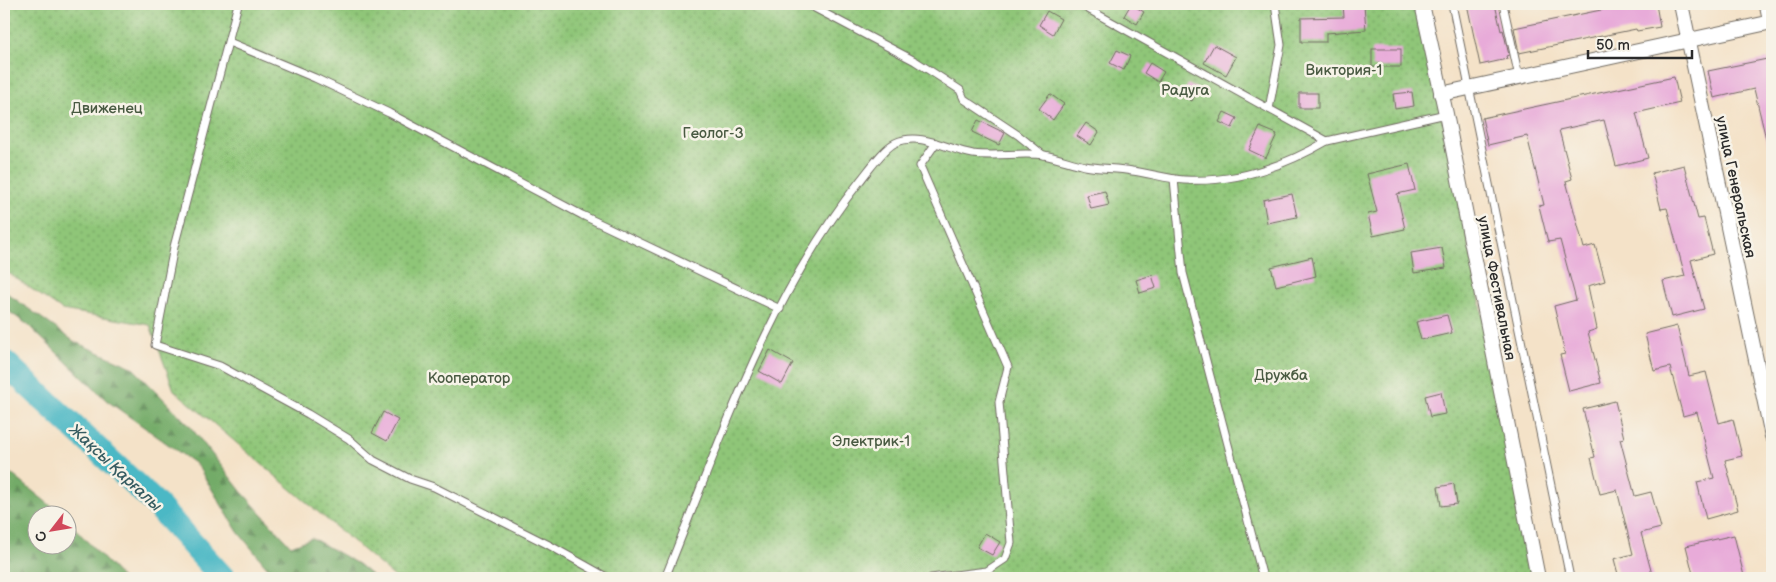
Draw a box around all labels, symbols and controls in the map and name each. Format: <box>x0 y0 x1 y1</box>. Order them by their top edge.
scale bar <box>1588 28 1692 60</box>
text: 50 m <box>1596 36 1630 55</box>
park label: Виктория-1 <box>1306 61 1382 80</box>
park label: Радуга <box>1161 81 1209 100</box>
park label: Движенец <box>71 99 143 118</box>
street label: улица Генеральская <box>1711 114 1760 260</box>
park label: Геолог-3 <box>682 124 744 143</box>
street label: улица Фестивальная <box>1473 214 1520 362</box>
park label: Дружба <box>1254 366 1308 385</box>
park label: Кооператор <box>428 369 511 388</box>
water label: Жақсы Қарғалы <box>64 420 166 516</box>
park label: Электрик-1 <box>832 432 910 451</box>
north arrow <box>28 504 78 554</box>
text: С <box>31 528 51 545</box>

